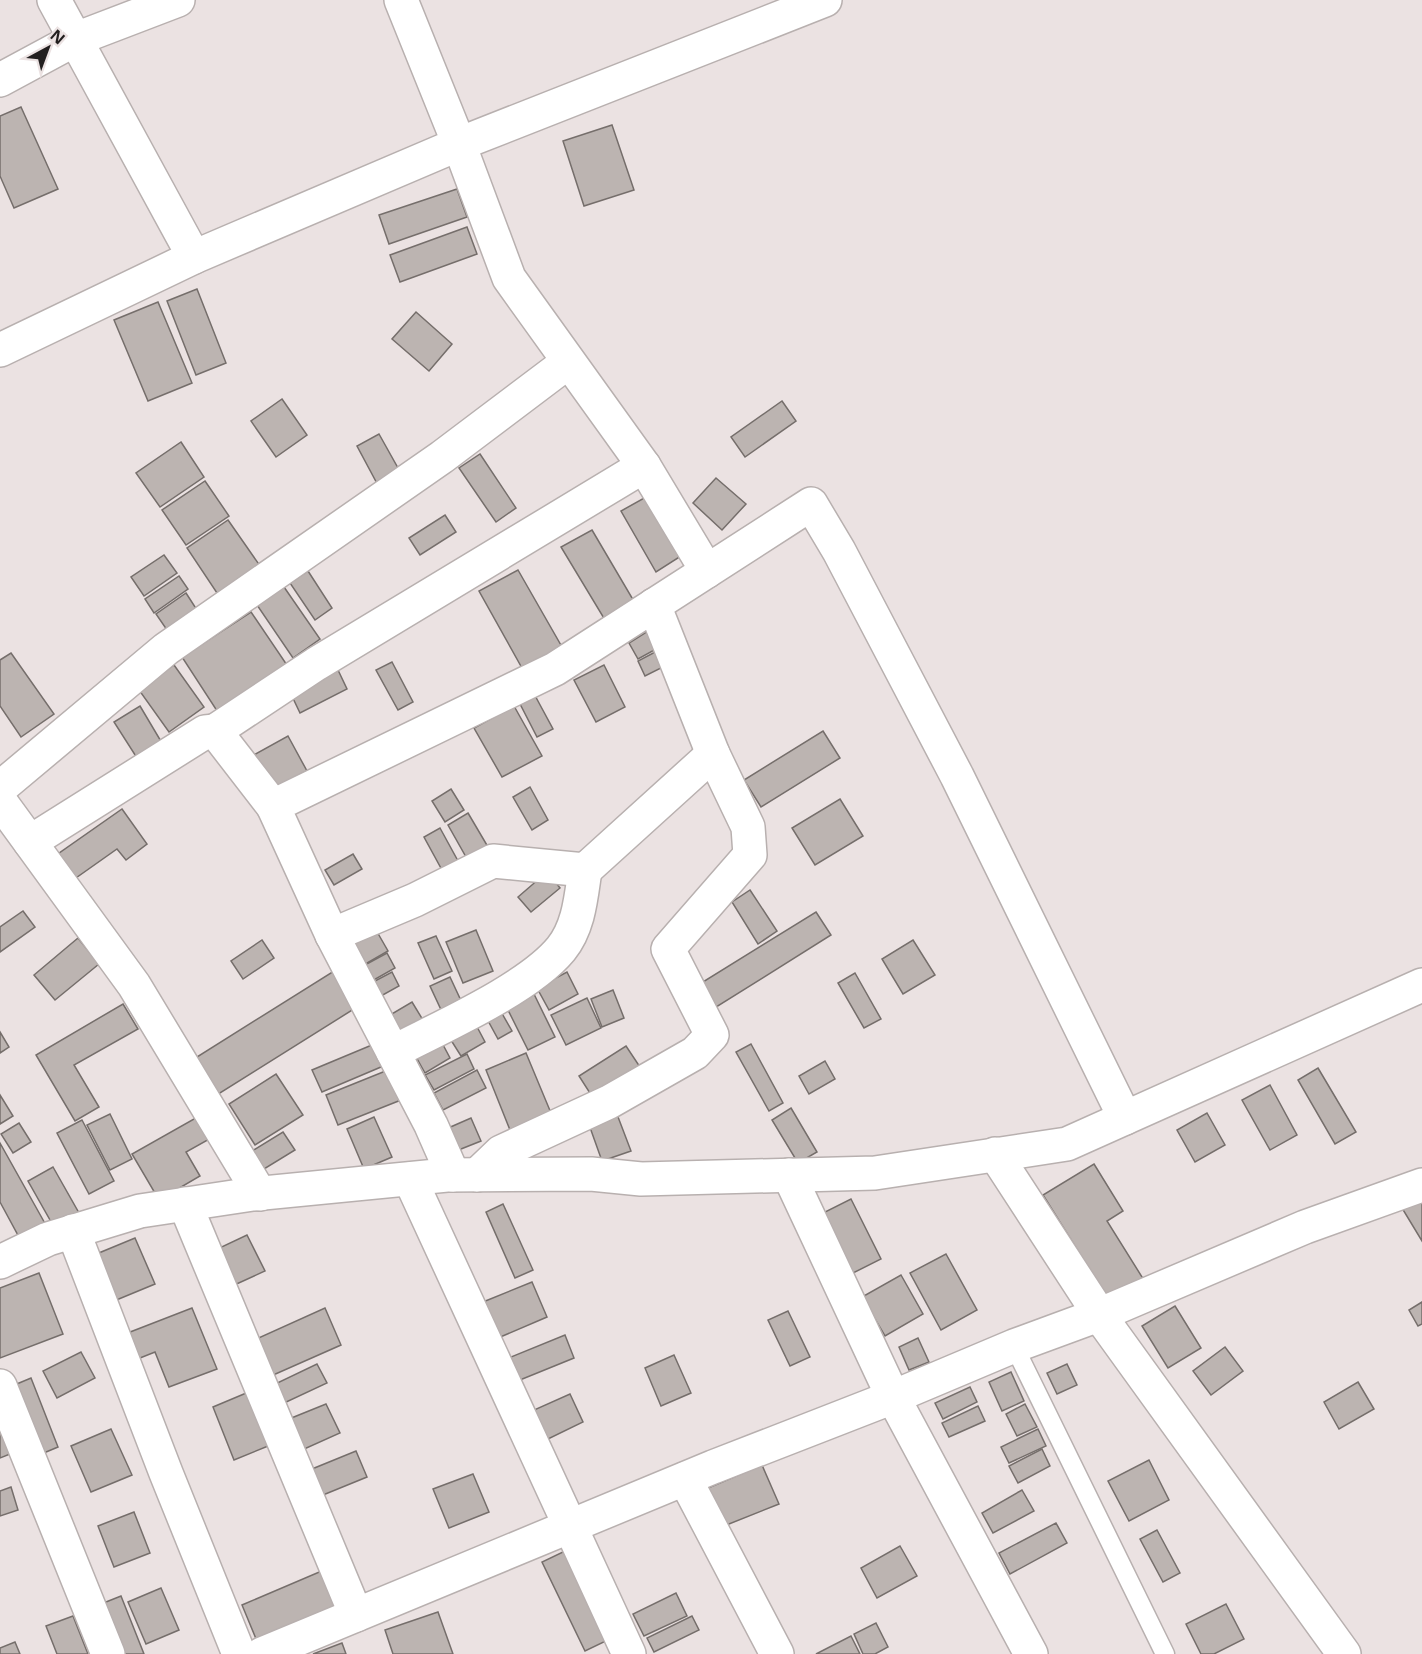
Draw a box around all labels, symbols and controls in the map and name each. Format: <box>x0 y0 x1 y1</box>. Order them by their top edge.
north arrow <box>18 18 78 78</box>
text: N <box>46 24 70 49</box>

